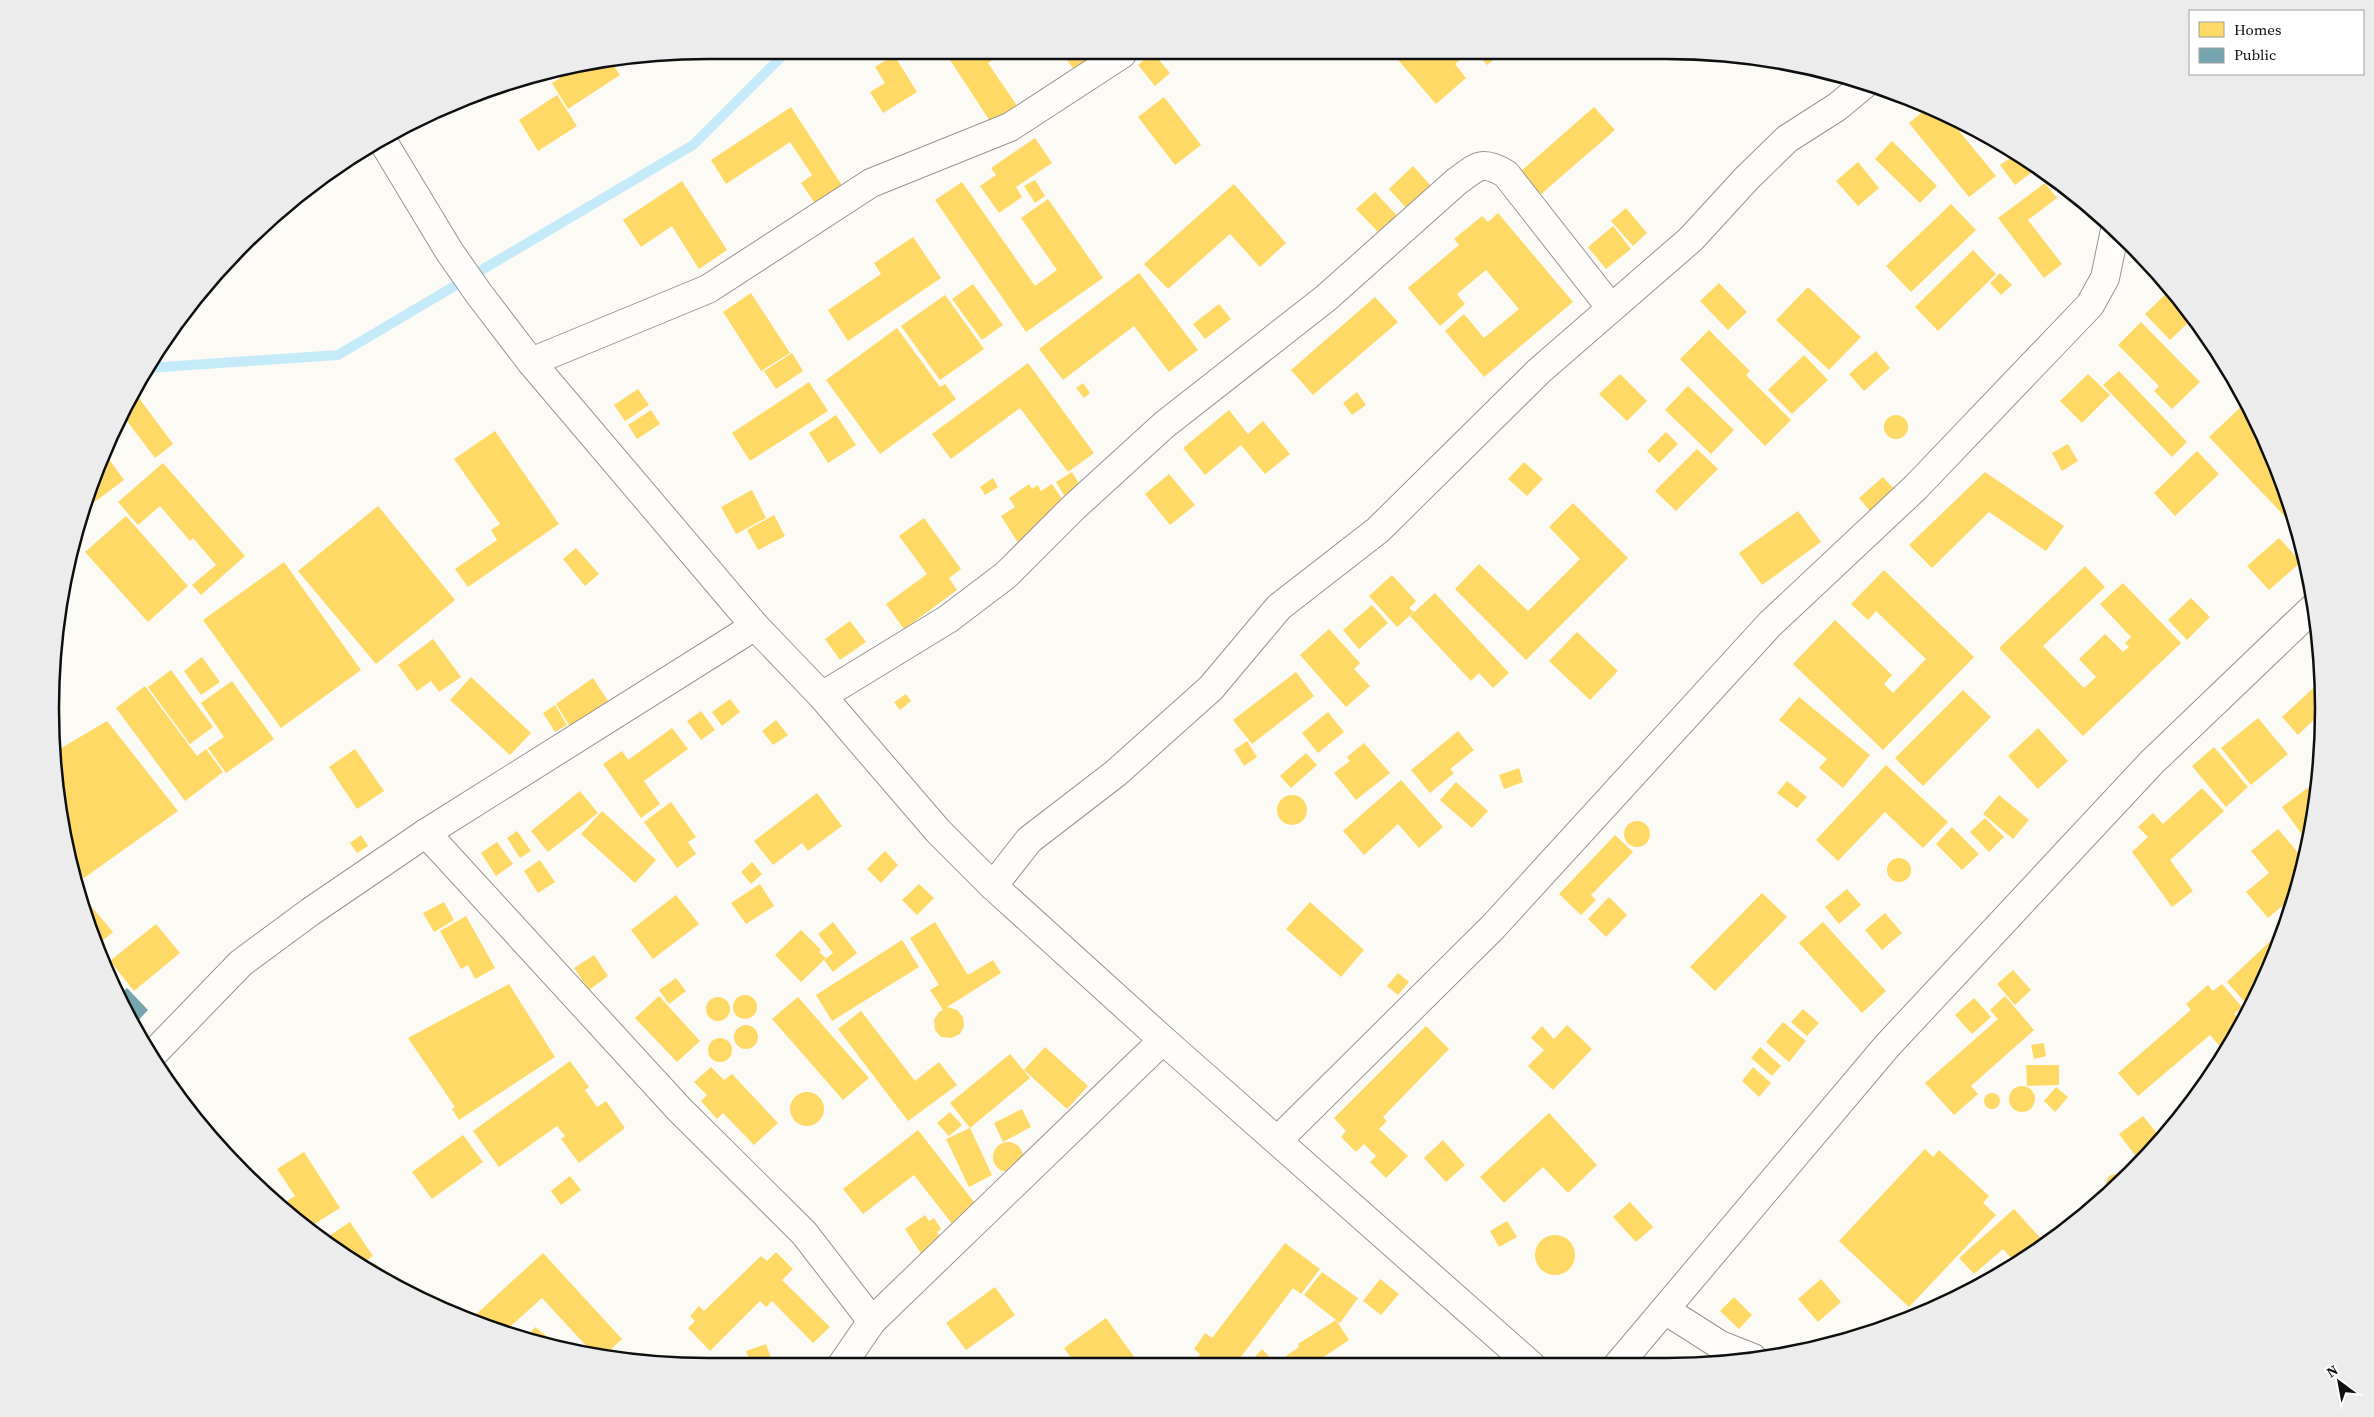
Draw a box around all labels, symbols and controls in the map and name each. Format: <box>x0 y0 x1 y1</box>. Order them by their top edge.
legend <box>2189 10 2364 75</box>
text: Homes <box>2234 19 2281 40</box>
text: Public <box>2234 44 2276 65</box>
north arrow <box>2314 1357 2364 1407</box>
text: N <box>2322 1360 2342 1382</box>

